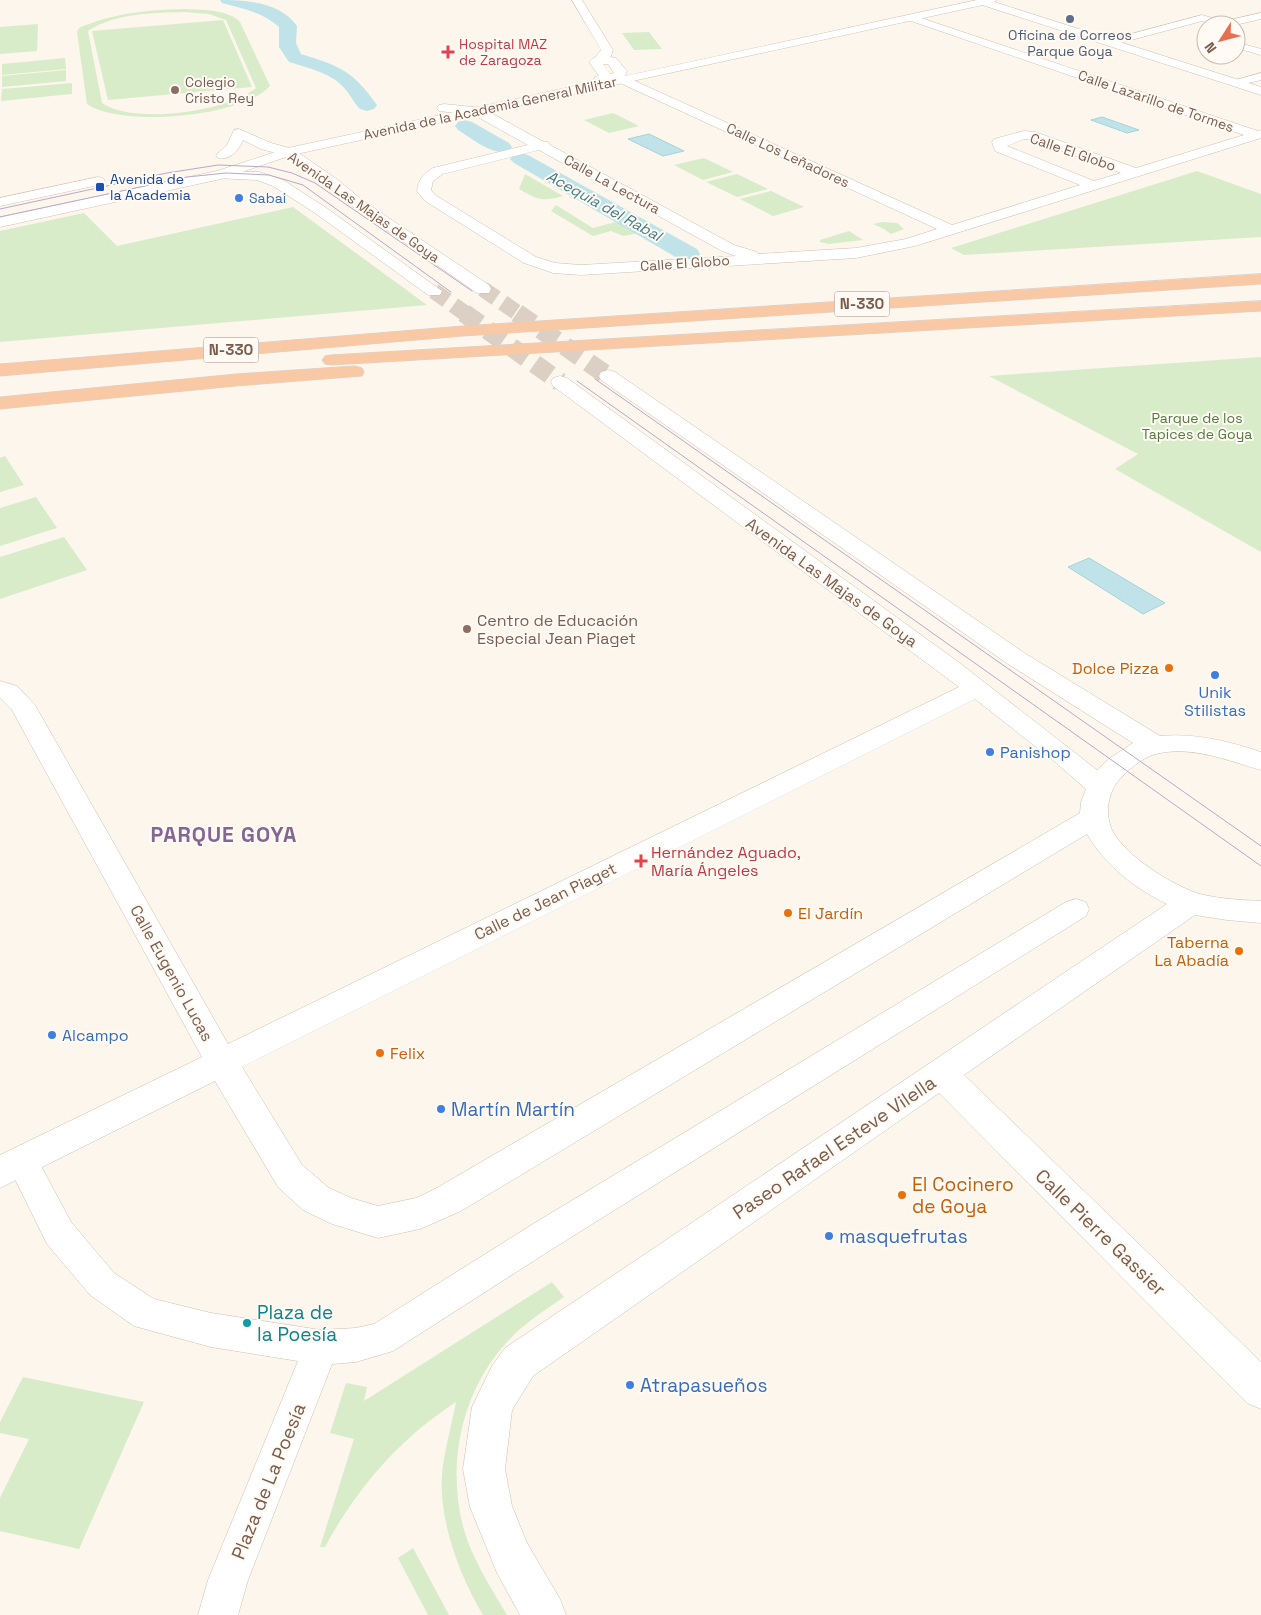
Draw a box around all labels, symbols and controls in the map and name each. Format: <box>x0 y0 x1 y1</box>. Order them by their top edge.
marker: Oficina de Correos Parque Goya <box>1064 13 1076 25</box>
north arrow <box>1196 15 1246 65</box>
place label: Oficina de Correos Parque Goya <box>1008 26 1132 60</box>
place label: Hospital MAZ de Zaragoza <box>459 35 547 69</box>
text: N <box>1200 39 1221 57</box>
marker: Hospital MAZ de Zaragoza <box>441 45 455 59</box>
street label: Calle Lazarillo de Tormes <box>1076 66 1236 136</box>
street label: Avenida de la Academia General Militar <box>362 72 618 144</box>
place label: Colegio Cristo Rey <box>185 73 254 107</box>
marker: Colegio Cristo Rey <box>169 84 181 96</box>
street label: Calle Los Leñadores <box>724 119 852 191</box>
street label: Calle El Globo <box>1028 129 1118 175</box>
street label: Avenida Las Majas de Goya <box>285 148 443 266</box>
street label: Calle La Lectura <box>561 150 663 218</box>
water label: Acequia del Rabal <box>543 166 667 246</box>
place label: Avenida de la Academia <box>110 170 191 204</box>
marker: Avenida de la Academia <box>94 181 106 193</box>
place label: Sabai <box>249 189 286 207</box>
marker: Sabai <box>233 192 245 204</box>
street label: Calle El Globo <box>640 251 730 275</box>
road number: N-330 <box>834 292 890 316</box>
road number: N-330 <box>204 338 258 362</box>
park label: Parque de los Tapices de Goya <box>1142 409 1252 443</box>
street label: Avenida Las Majas de Goya <box>742 513 922 652</box>
place label: Centro de Educación Especial Jean Piaget <box>477 610 638 649</box>
marker: Centro de Educación Especial Jean Piaget <box>461 623 473 635</box>
place label: Dolce Pizza <box>1072 658 1159 679</box>
marker: Dolce Pizza <box>1163 662 1175 674</box>
marker: Unik Stilistas <box>1209 669 1221 681</box>
place label: Unik Stilistas <box>1184 682 1246 721</box>
place label: Panishop <box>1000 742 1071 763</box>
marker: Panishop <box>984 746 996 758</box>
district label: PARQUE GOYA <box>151 821 297 848</box>
place label: Hernández Aguado, María Ángeles <box>651 842 801 881</box>
marker: Hernández Aguado, María Ángeles <box>635 855 647 867</box>
street label: Calle de Jean Piaget <box>471 858 620 945</box>
street label: Calle Eugenio Lucas <box>125 901 218 1045</box>
place label: El Jardín <box>798 903 863 924</box>
marker: El Jardín <box>782 907 794 919</box>
place label: Taberna La Abadía <box>1154 932 1229 971</box>
marker: Taberna La Abadía <box>1233 945 1245 957</box>
place label: Alcampo <box>62 1025 129 1046</box>
marker: Alcampo <box>46 1029 58 1041</box>
place label: Felix <box>390 1043 425 1064</box>
marker: Felix <box>374 1047 386 1059</box>
street label: Paseo Rafael Esteve Vilella <box>728 1070 941 1225</box>
place label: Martín Martín <box>451 1097 575 1122</box>
marker: Martín Martín <box>435 1103 447 1115</box>
street label: Calle Pierre Gassier <box>1030 1163 1171 1301</box>
place label: El Cocinero de Goya <box>912 1172 1014 1219</box>
marker: El Cocinero de Goya <box>896 1189 908 1201</box>
place label: masquefrutas <box>839 1224 968 1249</box>
marker: masquefrutas <box>823 1230 835 1242</box>
place label: Plaza de la Poesía <box>257 1300 337 1347</box>
marker: Plaza de la Poesía <box>241 1317 253 1329</box>
place label: Atrapasueños <box>640 1373 768 1398</box>
marker: Atrapasueños <box>624 1379 636 1391</box>
street label: Plaza de La Poesía <box>226 1399 311 1563</box>

